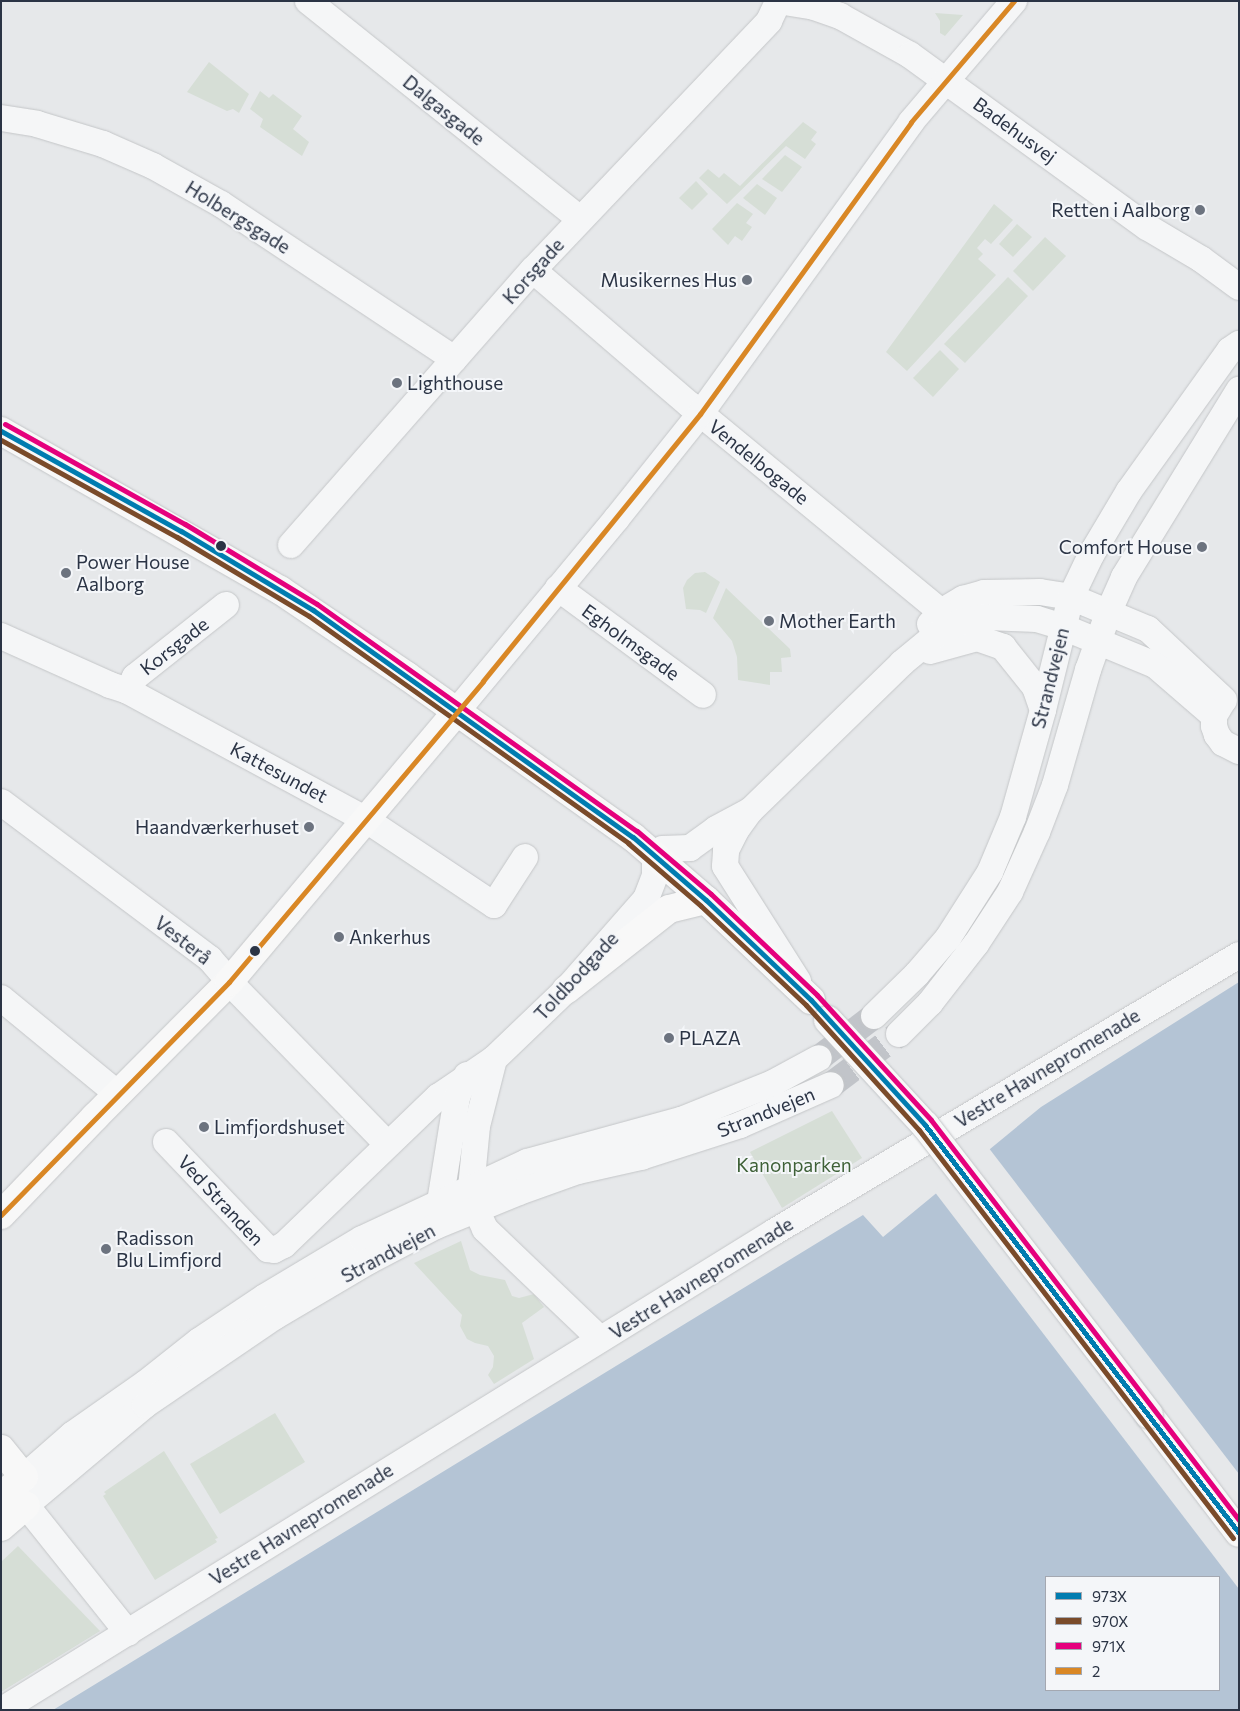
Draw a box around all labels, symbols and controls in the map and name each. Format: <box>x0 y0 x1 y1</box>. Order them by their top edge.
street label: Dalgasgade <box>399 70 489 150</box>
street label: Badehusvej <box>969 92 1061 168</box>
street label: Holbergsgade <box>181 176 295 258</box>
place label: Retten i Aalborg <box>1051 199 1190 221</box>
marker: Retten i Aalborg <box>1194 204 1206 216</box>
street label: Korsgade <box>498 233 568 309</box>
place label: Musikernes Hus <box>601 269 737 291</box>
marker: Musikernes Hus <box>741 274 753 286</box>
place label: Lighthouse <box>407 372 503 394</box>
marker: Lighthouse <box>391 377 403 389</box>
street label: Vendelbogade <box>704 415 814 509</box>
place label: Comfort House <box>1059 536 1192 558</box>
unlabelled marker <box>216 541 226 551</box>
marker: Comfort House <box>1196 541 1208 553</box>
place label: Power House Aalborg <box>76 551 190 595</box>
marker: Power House Aalborg <box>60 567 72 579</box>
street label: Egholmsgade <box>578 599 684 685</box>
place label: Mother Earth <box>779 610 896 632</box>
street label: Korsgade <box>135 612 213 680</box>
marker: Mother Earth <box>763 615 775 627</box>
street label: Strandvejen <box>1026 625 1074 731</box>
street label: Kattesundet <box>226 737 332 807</box>
place label: Haandværkerhuset <box>135 816 299 838</box>
marker: Haandværkerhuset <box>303 821 315 833</box>
street label: Vesterå <box>150 911 216 969</box>
place label: Ankerhus <box>349 926 431 948</box>
street label: Toldbodgade <box>529 927 623 1025</box>
marker: Ankerhus <box>333 931 345 943</box>
unlabelled marker <box>250 946 260 956</box>
street label: Vestre Havnepromenade <box>950 1004 1144 1132</box>
place label: PLAZA <box>679 1027 741 1049</box>
marker: PLAZA <box>663 1032 675 1044</box>
street label: Strandvejen <box>714 1082 818 1142</box>
place label: Limfjordshuset <box>214 1116 345 1138</box>
marker: Limfjordshuset <box>198 1121 210 1133</box>
street label: Ved Stranden <box>173 1150 269 1250</box>
park label: Kanonparken <box>736 1154 852 1176</box>
street label: Vestre Havnepromenade <box>605 1212 797 1344</box>
street label: Strandvejen <box>337 1219 439 1287</box>
place label: Radisson Blu Limfjord <box>116 1227 222 1271</box>
marker: Radisson Blu Limfjord <box>100 1243 112 1255</box>
street label: Vestre Havnepromenade <box>205 1458 397 1590</box>
legend <box>1045 1576 1220 1691</box>
text: 973X <box>1092 1587 1127 1605</box>
text: 970X <box>1092 1612 1128 1630</box>
text: 971X <box>1092 1637 1126 1655</box>
text: 2 <box>1092 1662 1100 1680</box>

